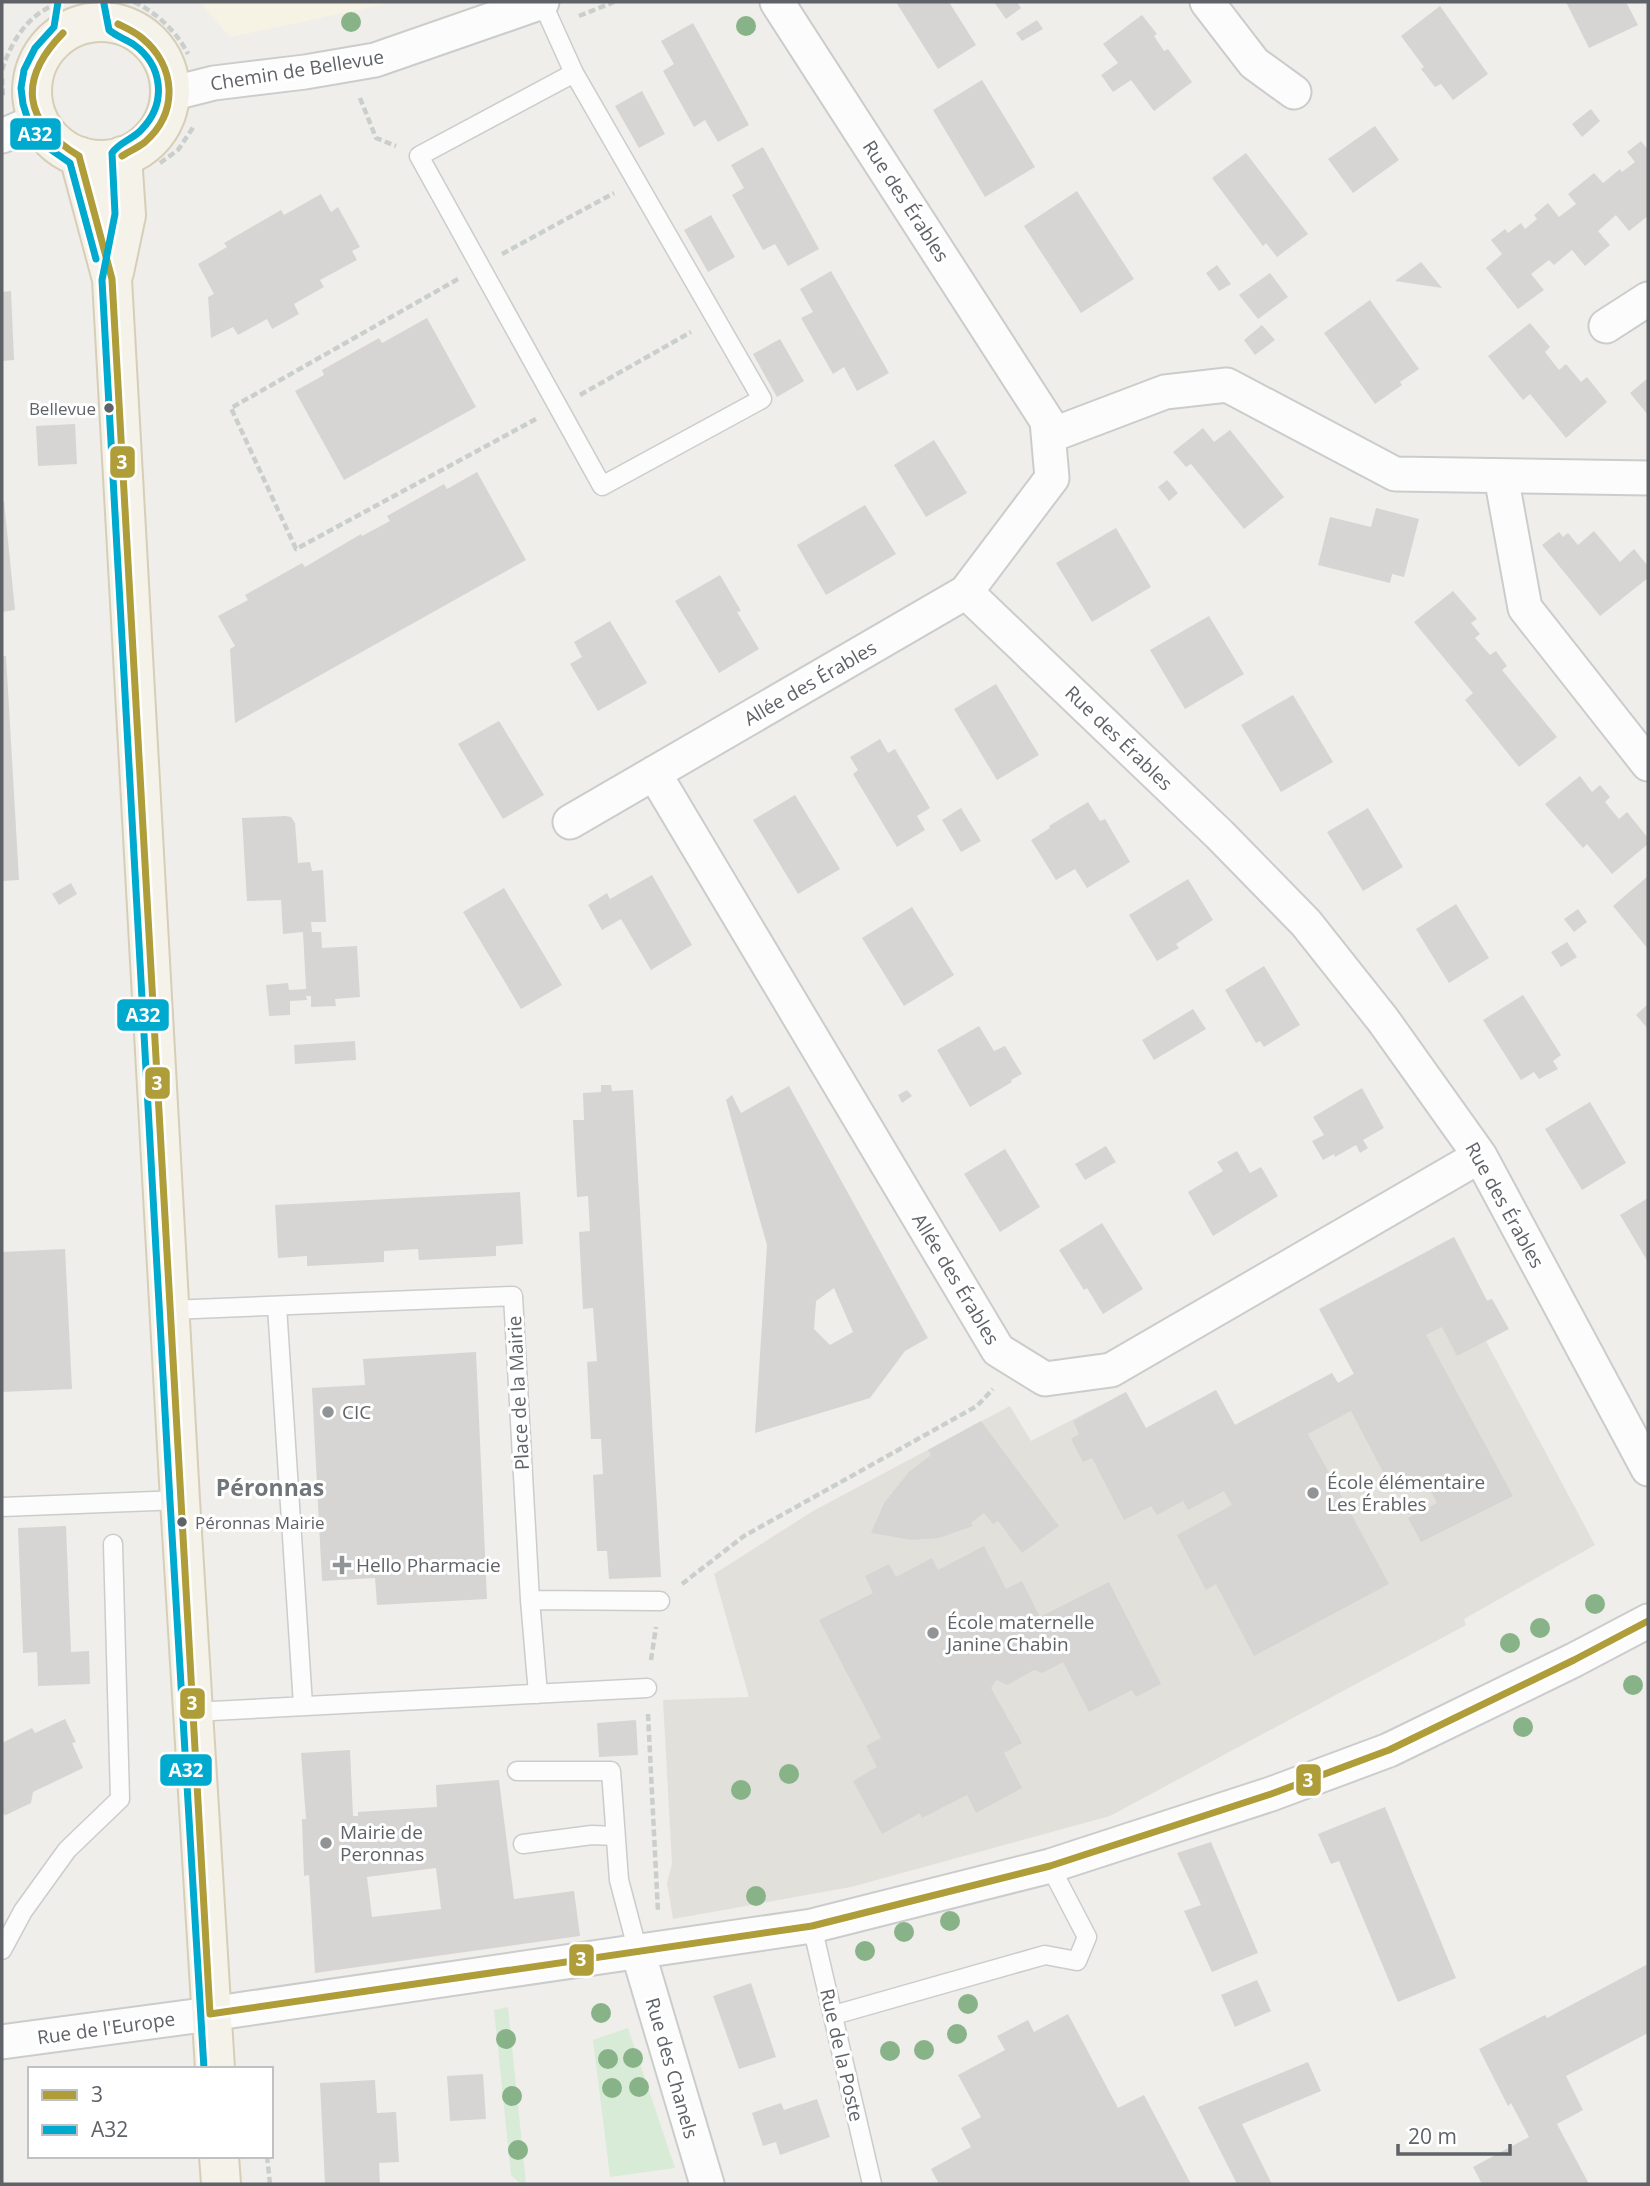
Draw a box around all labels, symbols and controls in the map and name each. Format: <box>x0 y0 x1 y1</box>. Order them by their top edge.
street label: Chemin de Bellevue <box>208 43 386 97</box>
line badge: A32 <box>9 117 62 151</box>
text: A32 <box>18 121 53 147</box>
street label: Rue des Érables <box>857 135 955 267</box>
place label: Bellevue <box>29 397 96 420</box>
marker: Bellevue <box>102 401 116 415</box>
line badge: 3 <box>109 445 136 479</box>
text: 3 <box>117 449 128 475</box>
street label: Allée des Érables <box>739 634 881 732</box>
street label: Rue des Érables <box>1060 680 1178 796</box>
line badge: A32 <box>116 998 170 1032</box>
text: A32 <box>126 1002 161 1028</box>
line badge: 3 <box>144 1066 171 1100</box>
text: 3 <box>152 1070 163 1096</box>
street label: Rue des Érables <box>1460 1137 1550 1273</box>
street label: Allée des Érables <box>906 1208 1006 1350</box>
street label: Place de la Mairie <box>501 1315 535 1471</box>
place label: CIC <box>342 1399 371 1425</box>
marker: CIC <box>320 1404 336 1420</box>
place label: École élémentaire Les Érables <box>1327 1469 1485 1517</box>
district label: Péronnas <box>216 1471 324 1503</box>
marker: École élémentaire Les Érables <box>1305 1485 1321 1501</box>
place label: Péronnas Mairie <box>195 1511 325 1534</box>
marker: Péronnas Mairie <box>175 1515 189 1529</box>
place label: Hello Pharmacie <box>356 1552 501 1578</box>
marker: Hello Pharmacie <box>334 1557 350 1573</box>
place label: École maternelle Janine Chabin <box>945 1609 1094 1657</box>
marker: École maternelle Janine Chabin <box>925 1625 941 1641</box>
line badge: 3 <box>179 1687 206 1720</box>
text: 3 <box>187 1690 198 1716</box>
line badge: A32 <box>159 1753 213 1787</box>
text: A32 <box>169 1757 204 1783</box>
line badge: 3 <box>1295 1763 1322 1797</box>
text: 3 <box>1303 1767 1314 1793</box>
place label: Mairie de Peronnas <box>340 1819 424 1867</box>
marker: Mairie de Peronnas <box>318 1835 334 1851</box>
line badge: 3 <box>568 1943 595 1977</box>
text: 3 <box>576 1946 587 1972</box>
street label: Rue de la Poste <box>814 1986 870 2124</box>
street label: Rue des Chanels <box>639 1994 705 2142</box>
street label: Rue de l'Europe <box>35 2005 177 2051</box>
legend <box>28 2067 273 2158</box>
text: 3 <box>91 2080 103 2108</box>
scale bar <box>1398 2112 1510 2156</box>
text: A32 <box>91 2115 128 2143</box>
text: 20 m <box>1408 2122 1457 2150</box>

